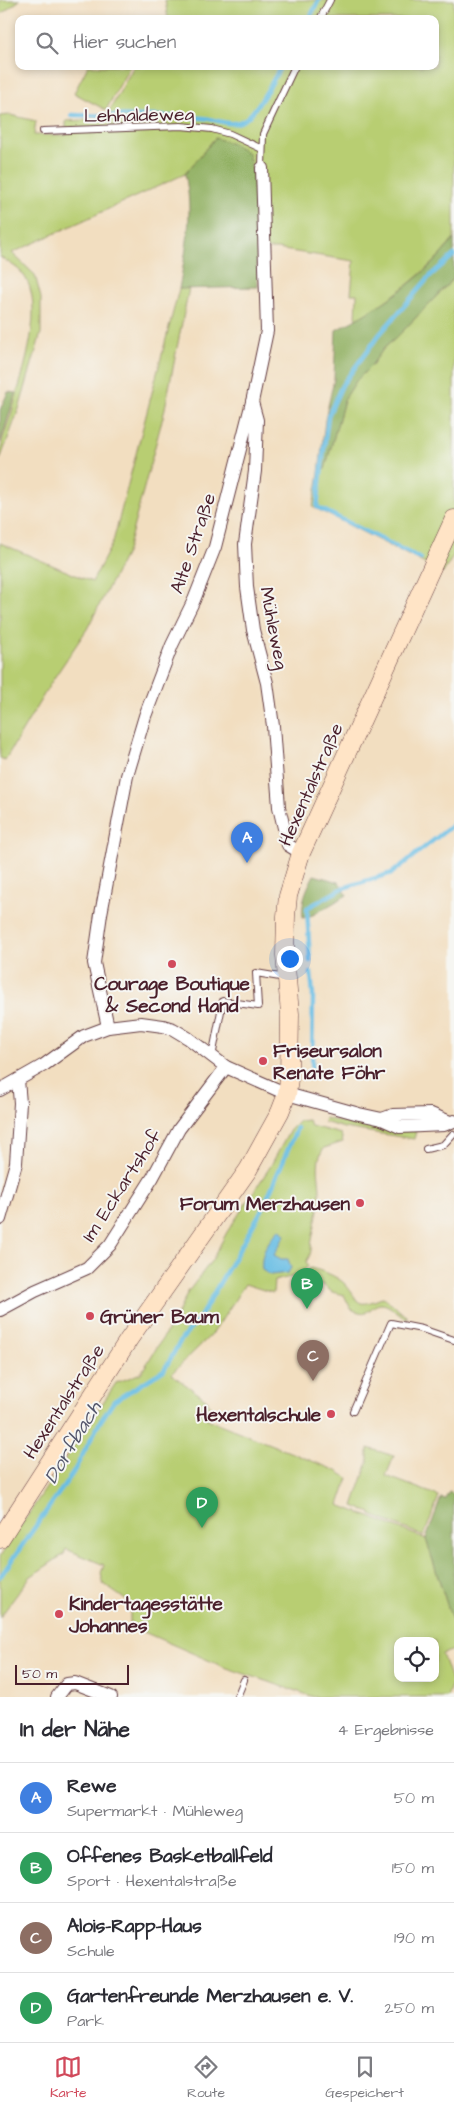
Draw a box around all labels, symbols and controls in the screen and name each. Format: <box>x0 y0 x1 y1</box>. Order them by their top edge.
search box <box>15 15 439 70</box>
icon: search <box>33 29 61 57</box>
text: Hier suchen <box>73 29 176 56</box>
street label: Lehhaldeweg <box>84 101 195 131</box>
street label: Alte Straße <box>164 490 223 597</box>
street label: Mühleweg <box>251 585 295 672</box>
street label: Hexentalstraße <box>272 719 351 850</box>
pin: A <box>231 822 263 863</box>
your location <box>277 946 303 972</box>
marker: Courage Boutique & Second Hand <box>166 958 178 970</box>
place label: Courage Boutique & Second Hand <box>94 971 251 1020</box>
place label: Friseursalon Renate Föhr <box>273 1038 386 1087</box>
marker: Friseursalon Renate Föhr <box>257 1055 269 1067</box>
street label: Im Eckartshof <box>76 1124 169 1247</box>
place label: Forum Merzhausen <box>180 1191 350 1218</box>
marker: Forum Merzhausen <box>354 1197 366 1209</box>
pin: B <box>291 1268 323 1309</box>
place label: Grüner Baum <box>100 1304 220 1331</box>
marker: Grüner Baum <box>84 1310 96 1322</box>
street label: Hexentalstraße <box>17 1339 112 1465</box>
pin: C <box>297 1340 329 1381</box>
water label: Dorfbach <box>37 1395 109 1489</box>
place label: Hexentalschule <box>196 1402 322 1429</box>
marker: Hexentalschule <box>325 1408 337 1420</box>
pin: D <box>186 1487 218 1528</box>
place label: Kindertagesstätte Johannes <box>68 1591 224 1640</box>
marker: Kindertagesstätte Johannes <box>53 1608 65 1620</box>
map controls <box>394 1637 439 1682</box>
button: locate <box>394 1637 439 1682</box>
scale bar <box>15 1662 129 1685</box>
text: 50 m <box>22 1664 57 1684</box>
text: In der Nähe <box>20 1715 130 1744</box>
text: 4 Ergebnisse <box>337 1719 434 1741</box>
text: Rewe <box>67 1773 116 1800</box>
text: A <box>31 1787 41 1809</box>
text: 50 m <box>394 1787 434 1809</box>
text: Supermarkt · Mühleweg <box>67 1800 243 1822</box>
text: Offenes Basketballfeld <box>67 1843 272 1870</box>
text: B <box>30 1857 42 1879</box>
text: 150 m <box>392 1857 434 1879</box>
text: Sport · Hexentalstraße <box>67 1870 237 1892</box>
text: Alois-Rapp-Haus <box>67 1913 202 1940</box>
text: C <box>30 1927 42 1949</box>
text: 190 m <box>394 1927 434 1949</box>
text: Schule <box>67 1940 115 1962</box>
text: Gartenfreunde Merzhausen e. V. <box>67 1983 353 2010</box>
text: D <box>31 1997 41 2019</box>
text: 250 m <box>385 1997 434 2019</box>
text: Park <box>67 2010 104 2032</box>
tab: Karte <box>50 2053 87 2103</box>
tab: Route <box>187 2053 225 2103</box>
tab: Gespeichert <box>325 2053 404 2103</box>

